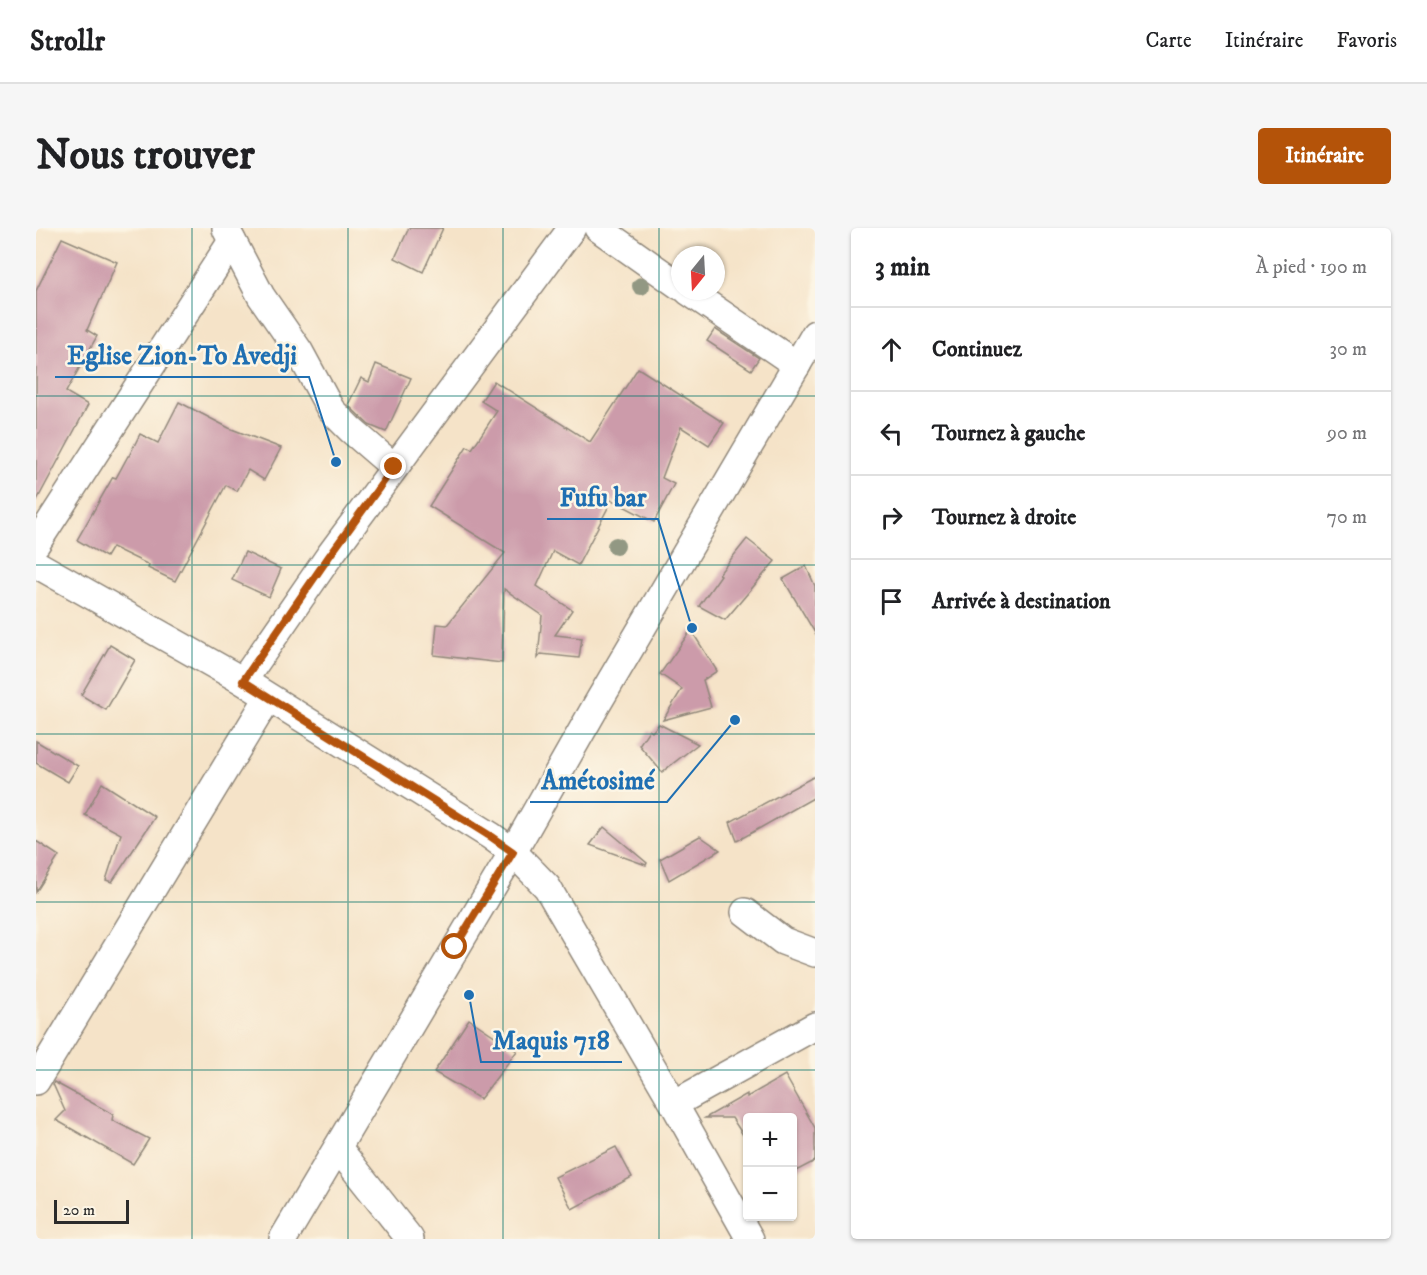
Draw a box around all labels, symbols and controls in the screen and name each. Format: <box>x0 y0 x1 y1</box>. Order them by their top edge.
text: Strollr <box>30 24 105 59</box>
text: Carte <box>1146 28 1192 54</box>
text: Itinéraire <box>1225 28 1303 54</box>
text: Favoris <box>1336 28 1397 54</box>
button: Itinéraire <box>1258 128 1391 184</box>
text: Nous trouver <box>36 130 255 182</box>
north arrow <box>671 246 725 300</box>
text: 3 min <box>875 251 930 284</box>
text: À pied · 190 m <box>1256 255 1367 280</box>
callout: Eglise Zion-To Avedji <box>55 333 309 377</box>
icon: ahead <box>875 333 908 366</box>
text: Continuez <box>932 336 1022 363</box>
text: 30 m <box>1329 337 1367 362</box>
text: Eglise Zion-To Avedji <box>67 340 297 373</box>
icon: left <box>875 417 908 450</box>
text: Tournez à gauche <box>932 420 1085 447</box>
text: 90 m <box>1327 421 1367 446</box>
route end <box>380 453 406 479</box>
callout: Fufu bar <box>547 475 658 519</box>
text: Fufu bar <box>559 482 647 515</box>
icon: right <box>875 501 908 534</box>
text: Tournez à droite <box>932 504 1076 531</box>
text: 70 m <box>1326 505 1367 530</box>
icon: arrive <box>875 585 908 618</box>
text: Arrivée à destination <box>932 588 1111 615</box>
callout: Amétosimé <box>530 758 667 802</box>
text: Amétosimé <box>540 765 656 798</box>
route start <box>441 933 467 959</box>
callout: Maquis 718 <box>481 1018 622 1062</box>
text: Maquis 718 <box>492 1025 610 1058</box>
map controls <box>743 1113 797 1221</box>
button: + <box>743 1113 797 1167</box>
button: − <box>743 1167 797 1221</box>
scale bar <box>54 1197 129 1224</box>
text: 20 m <box>63 1200 95 1220</box>

